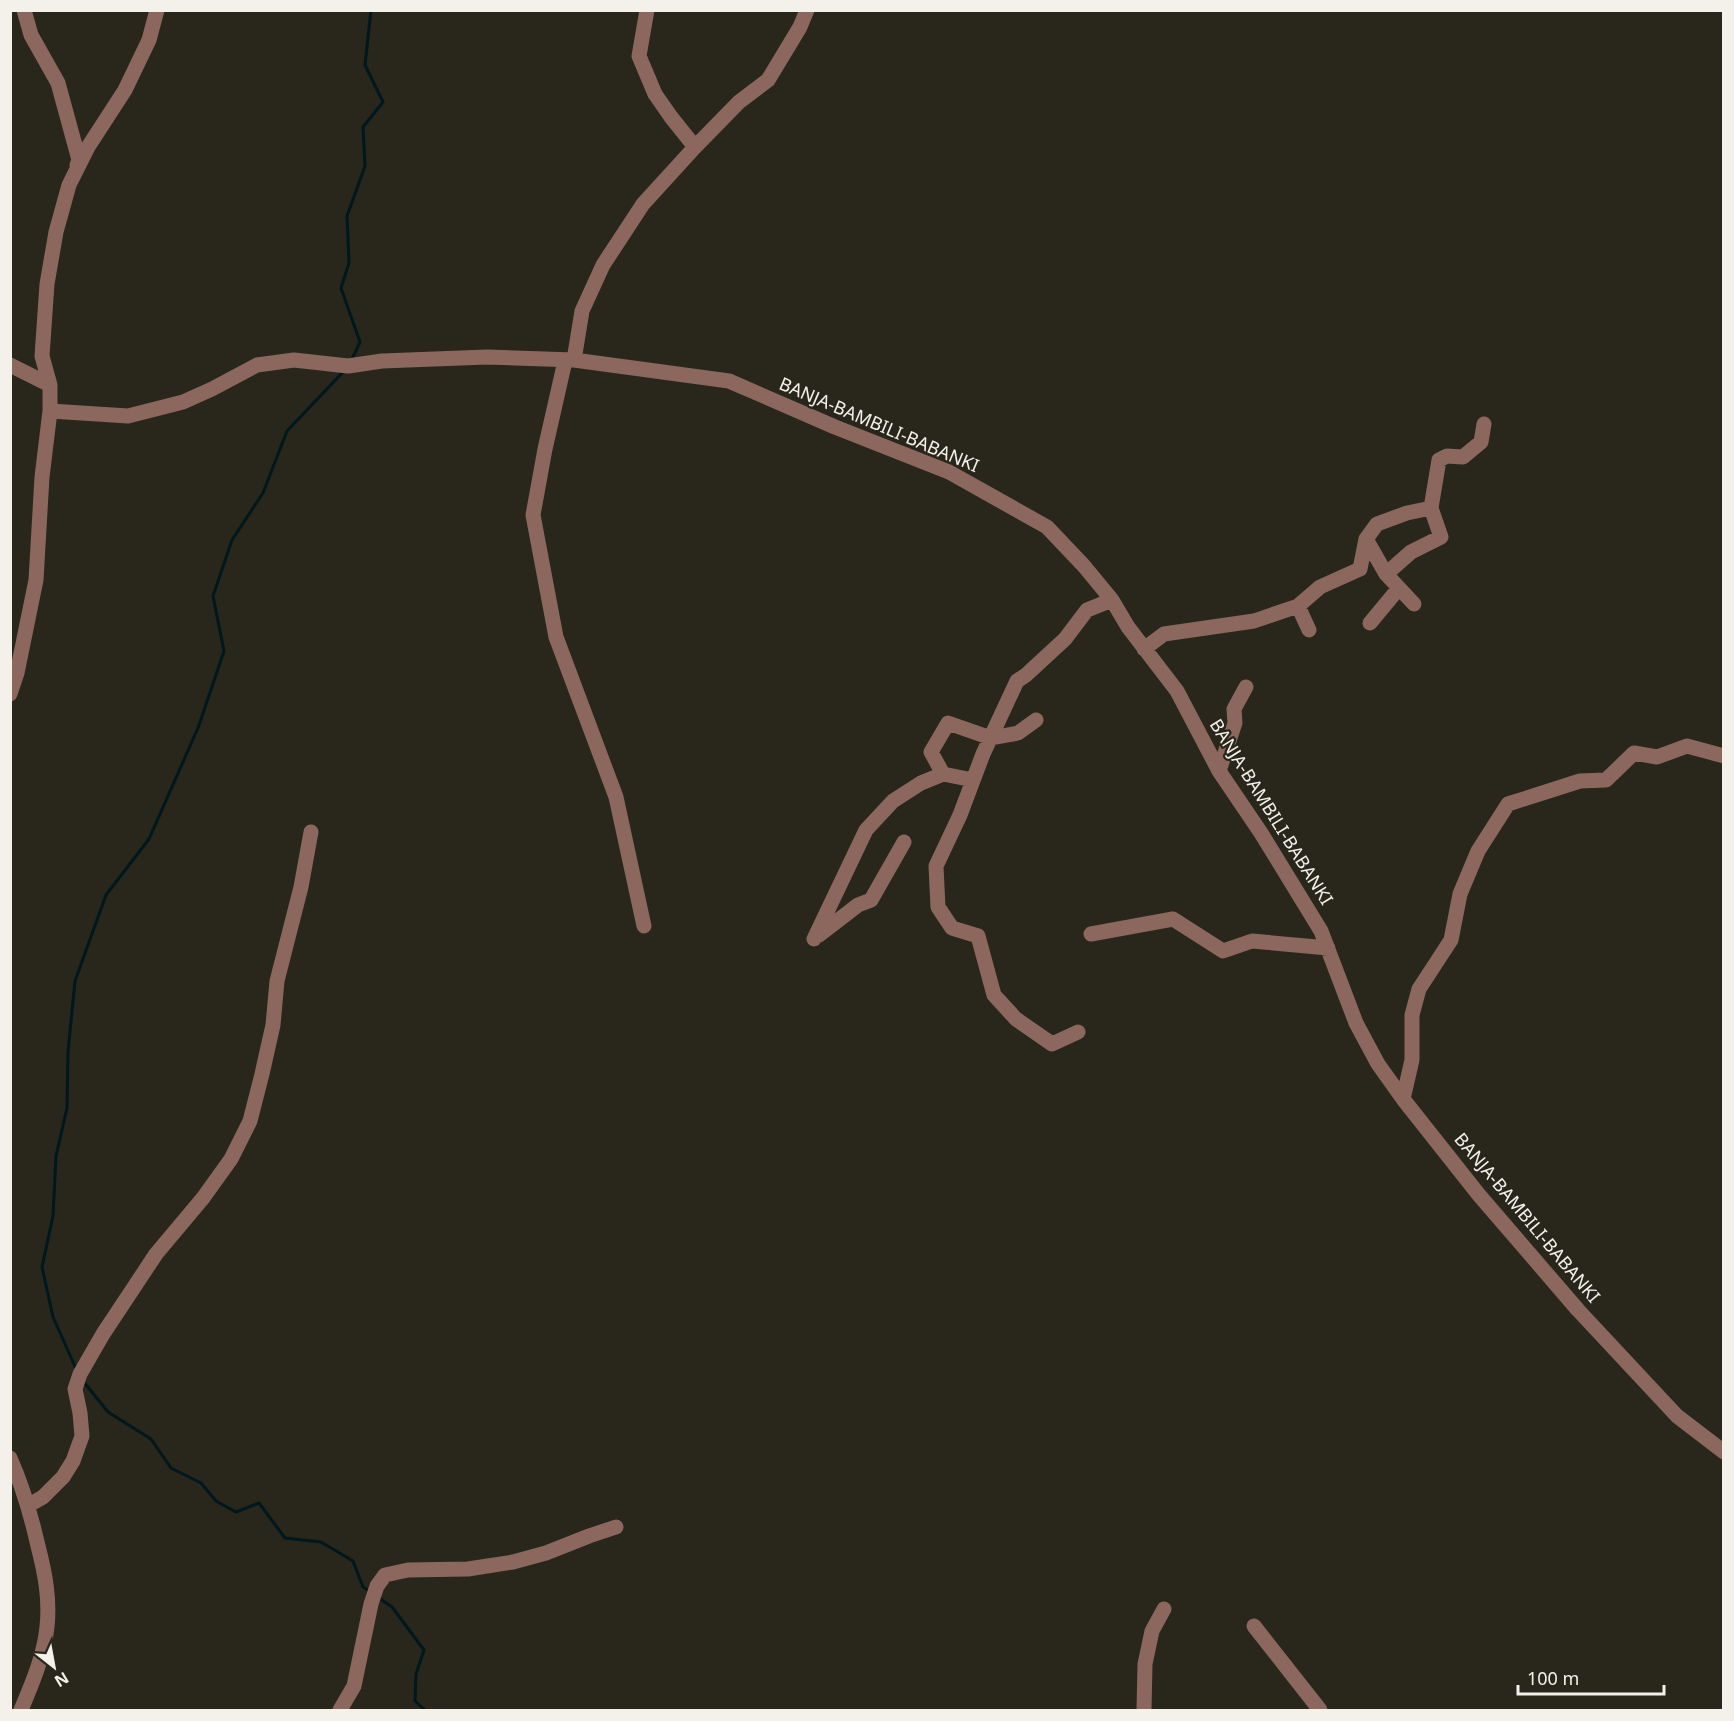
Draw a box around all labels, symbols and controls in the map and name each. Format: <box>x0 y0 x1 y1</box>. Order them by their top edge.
street label: BANJA-BAMBILI-BABANKI <box>776 371 983 477</box>
street label: BANJA-BAMBILI-BABANKI <box>1205 714 1339 909</box>
street label: BANJA-BAMBILI-BABANKI <box>1449 1127 1606 1307</box>
north arrow <box>24 1637 84 1697</box>
scale bar <box>1518 1658 1664 1696</box>
text: 100 m <box>1527 1666 1579 1690</box>
text: N <box>50 1667 73 1693</box>

